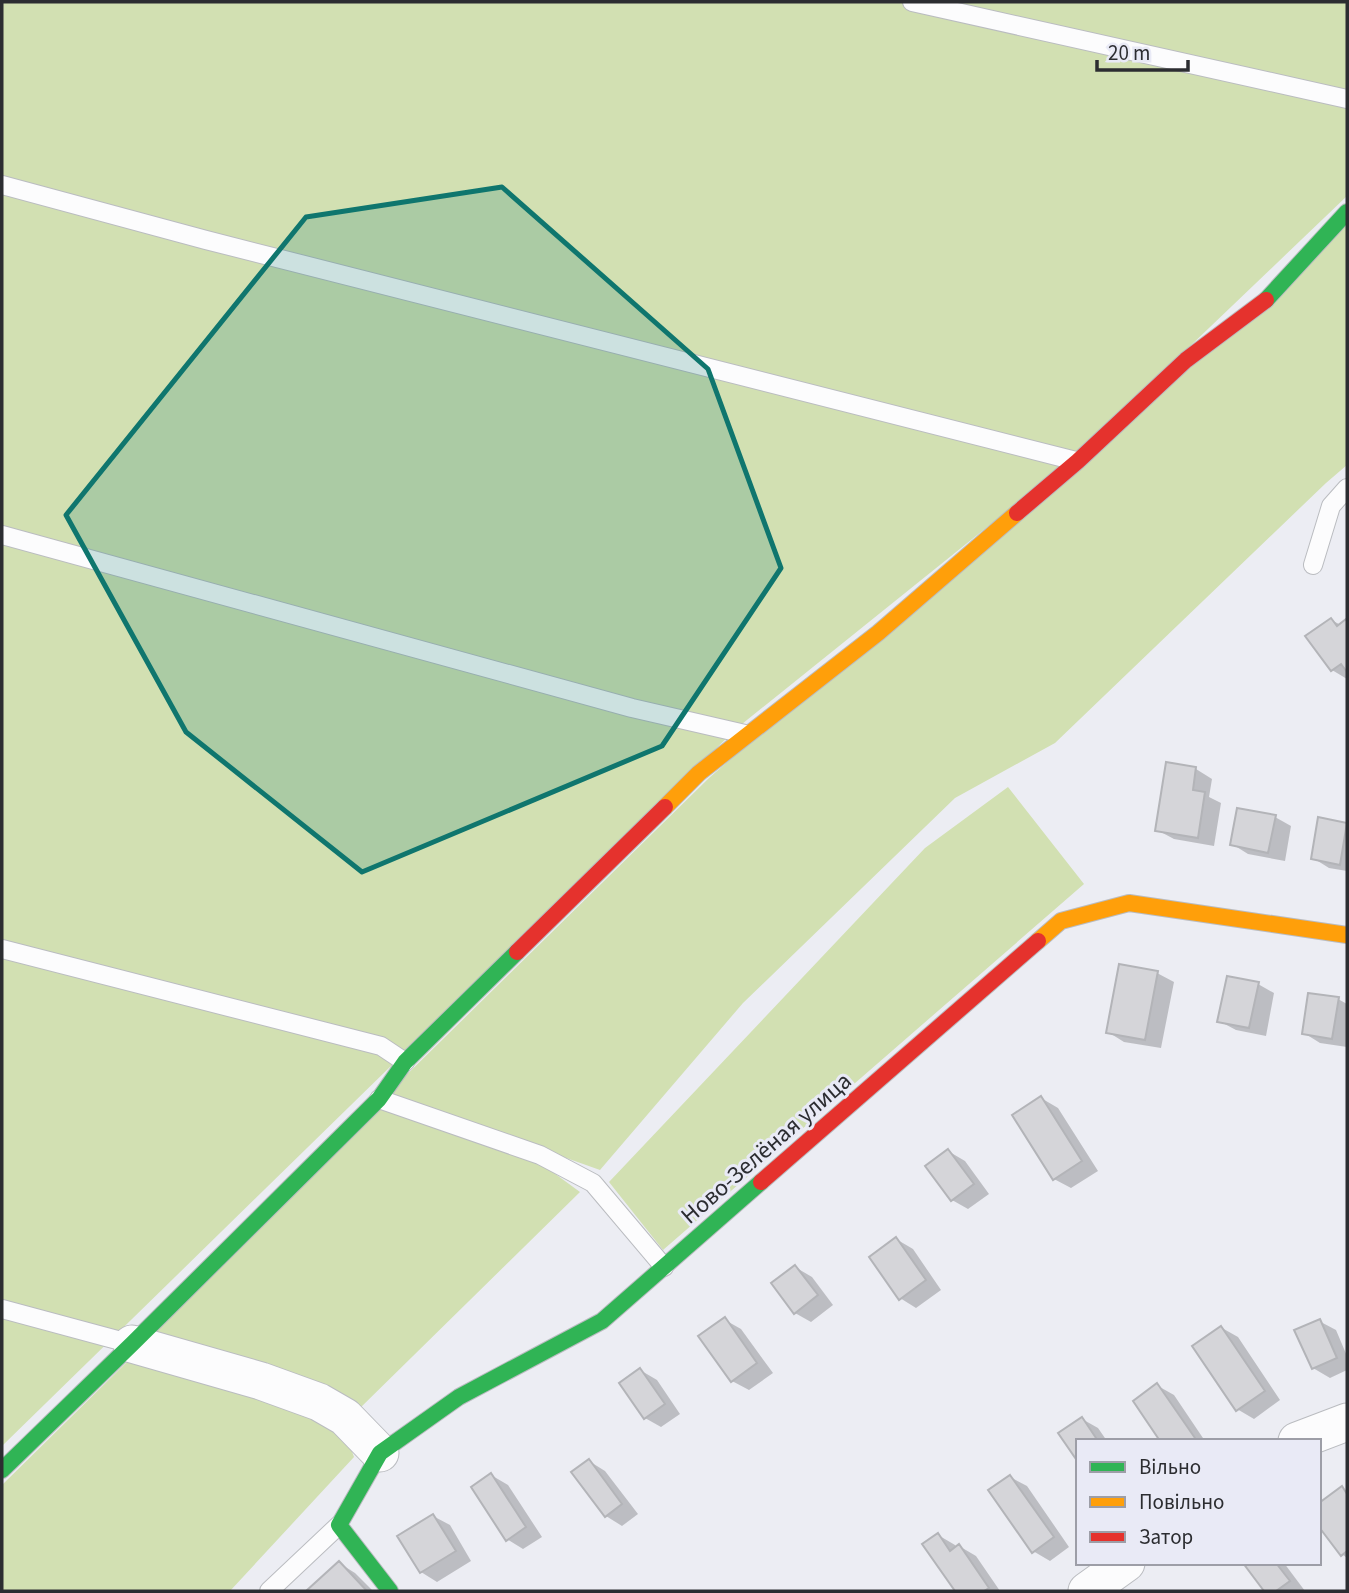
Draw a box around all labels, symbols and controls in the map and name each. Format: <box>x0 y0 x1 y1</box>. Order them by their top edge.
scale bar <box>1097 28 1188 72</box>
text: 20 m <box>1108 38 1150 68</box>
street label: Ново-Зелёная улица <box>673 1064 859 1233</box>
legend <box>1076 1439 1321 1565</box>
text: Вільно <box>1139 1452 1201 1482</box>
text: Повільно <box>1139 1487 1224 1517</box>
text: Затор <box>1139 1522 1193 1552</box>

